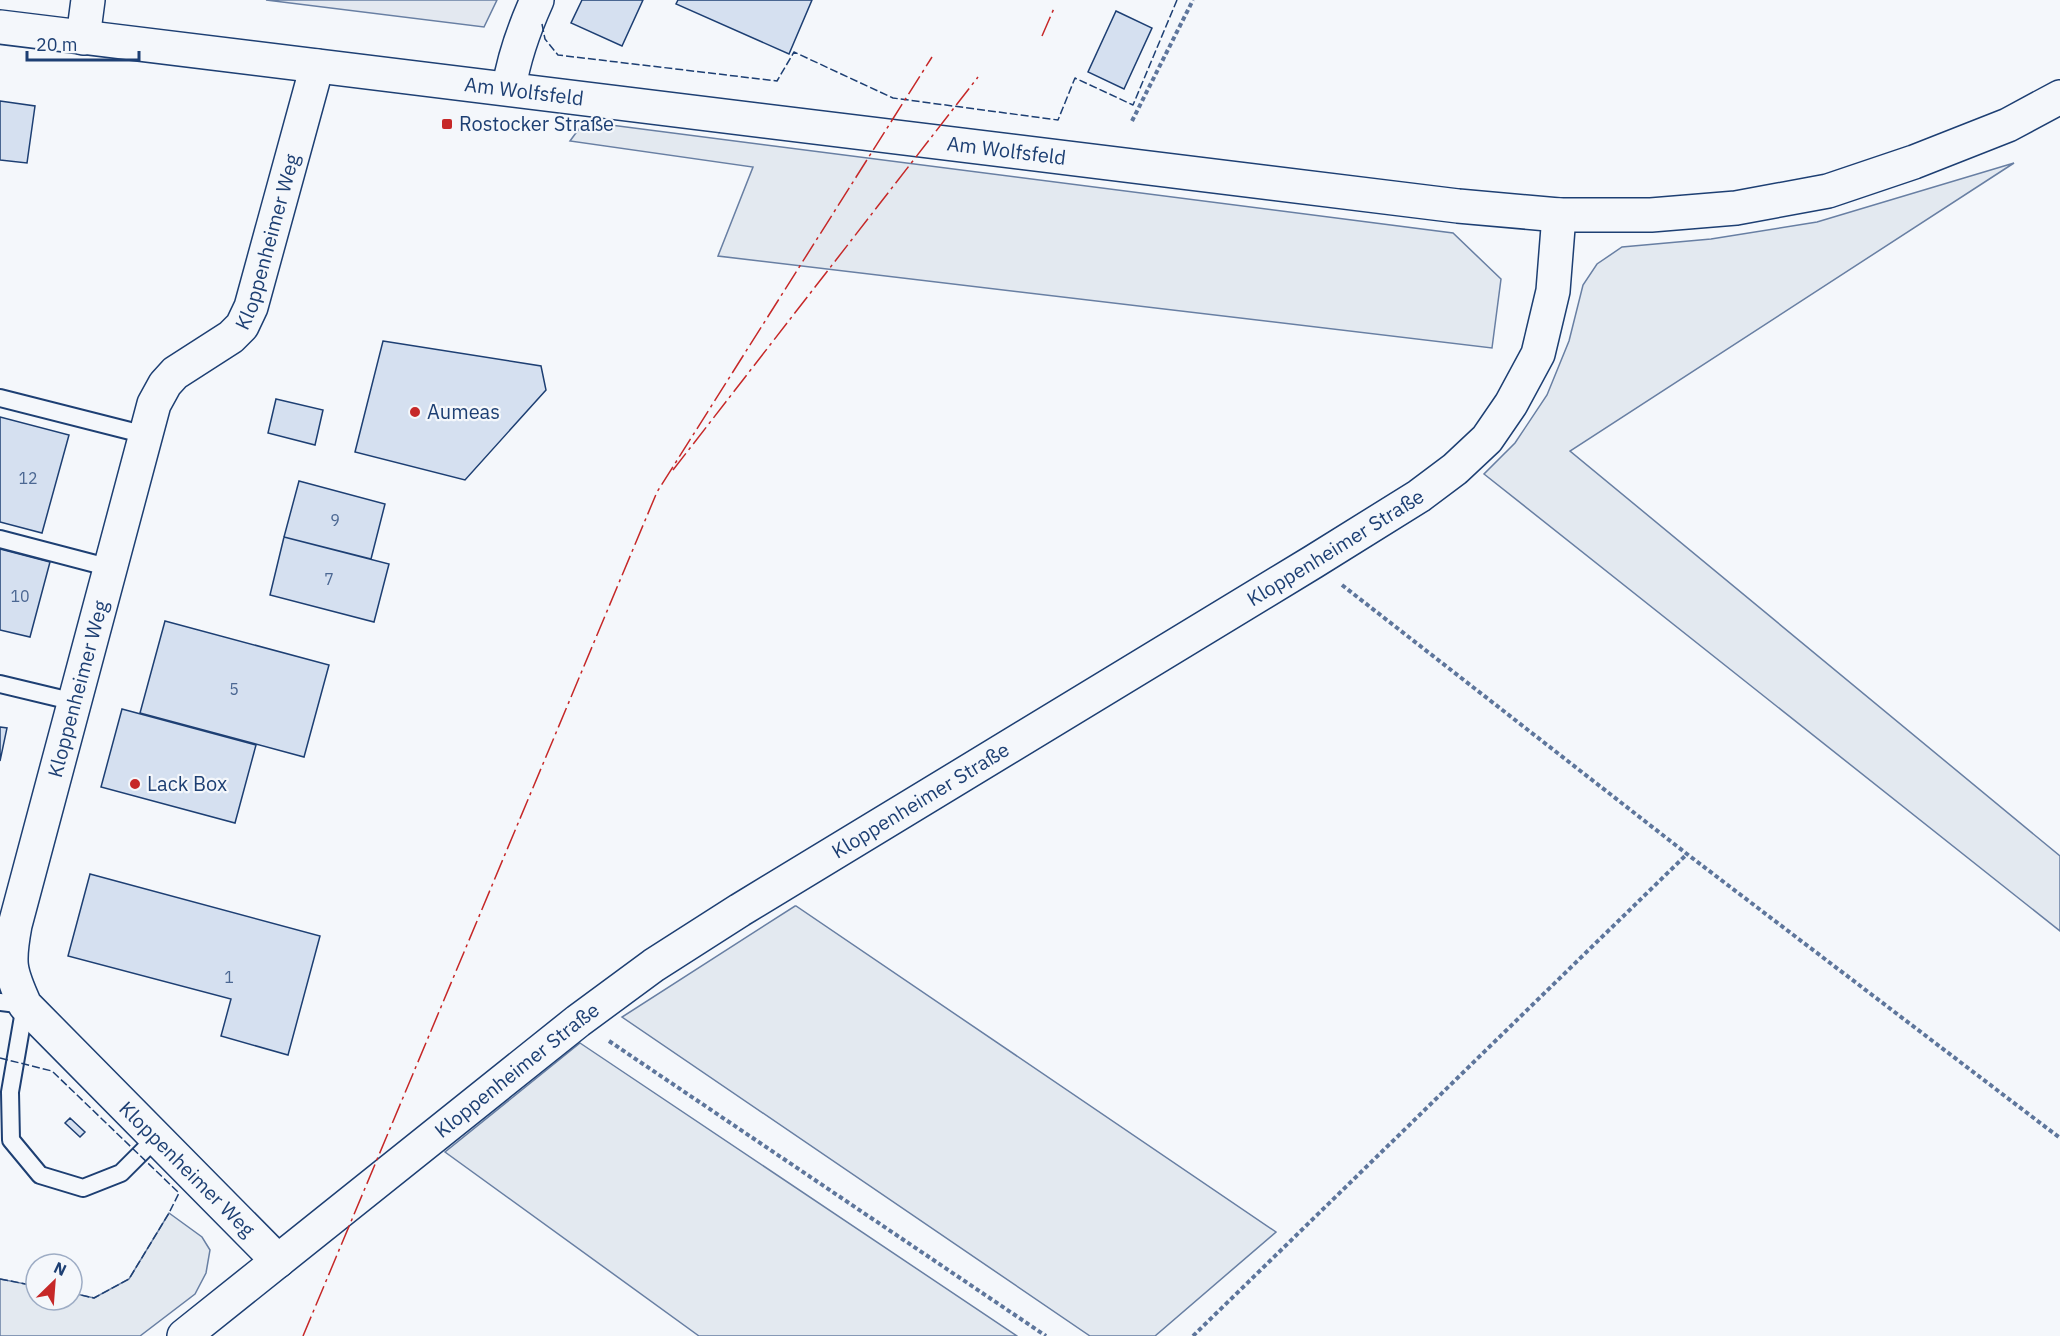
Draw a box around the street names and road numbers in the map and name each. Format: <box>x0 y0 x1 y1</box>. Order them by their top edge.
street label: Am Wolfsfeld <box>463 70 585 112</box>
street label: Am Wolfsfeld <box>945 129 1068 171</box>
street label: Kloppenheimer Weg <box>228 150 305 334</box>
street label: Kloppenheimer Straße <box>1242 482 1429 612</box>
street label: Kloppenheimer Weg <box>41 597 114 780</box>
street label: Kloppenheimer Straße <box>826 736 1014 864</box>
street label: Kloppenheimer Straße <box>429 996 604 1144</box>
street label: Kloppenheimer Weg <box>114 1095 261 1243</box>

